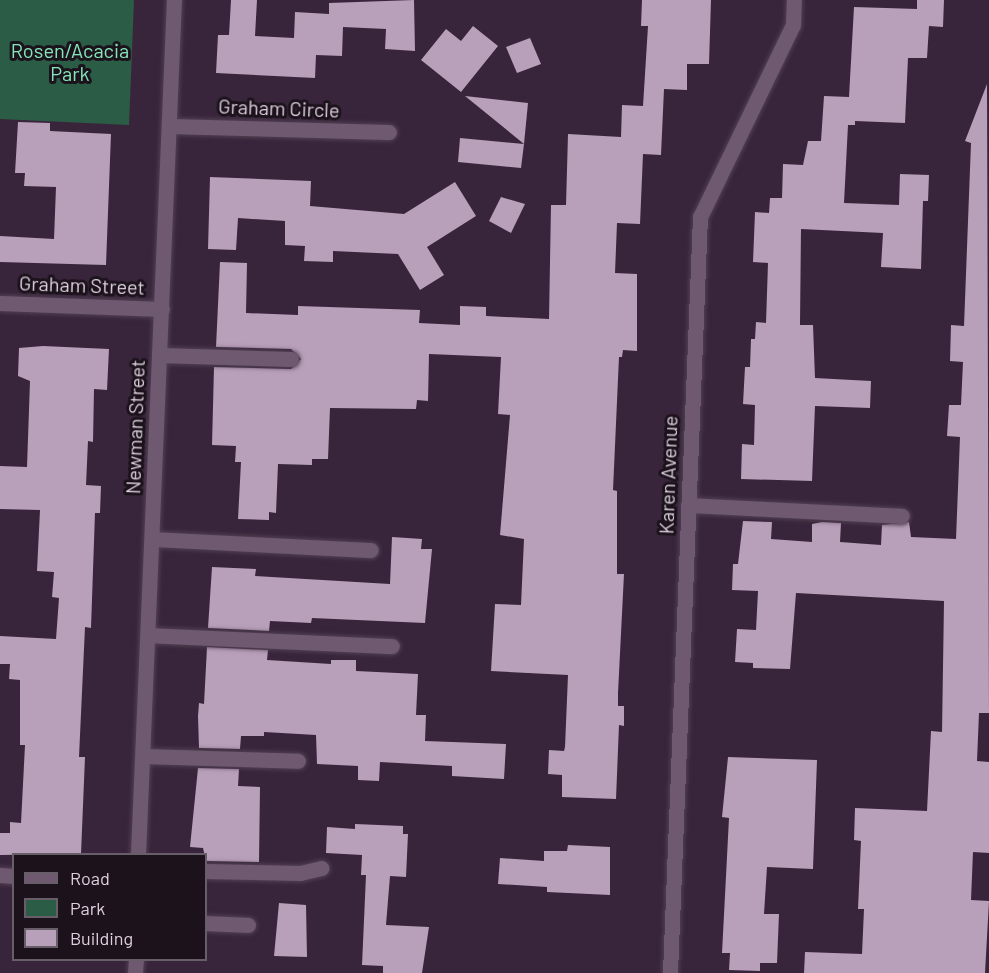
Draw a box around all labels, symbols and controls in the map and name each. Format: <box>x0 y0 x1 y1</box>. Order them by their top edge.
park label: Rosen/Acacia Park <box>11 38 129 85</box>
street label: Graham Circle <box>218 94 340 122</box>
street label: Graham Street <box>19 271 145 299</box>
street label: Newman Street <box>121 359 149 495</box>
street label: Karen Avenue <box>654 415 682 535</box>
legend <box>12 853 207 961</box>
text: Road <box>70 867 110 889</box>
text: Park <box>70 897 105 919</box>
text: Building <box>70 927 133 949</box>

